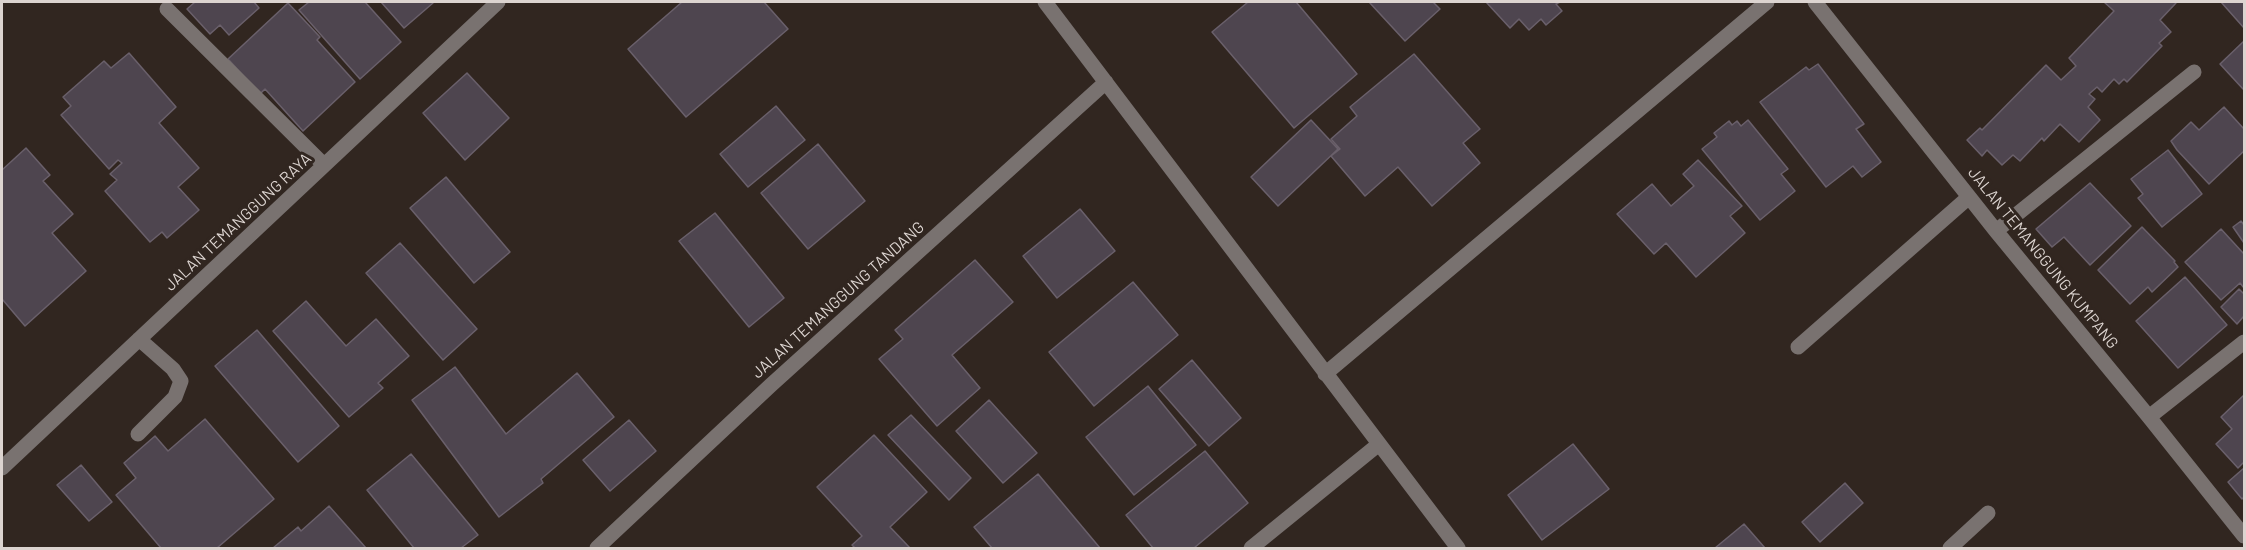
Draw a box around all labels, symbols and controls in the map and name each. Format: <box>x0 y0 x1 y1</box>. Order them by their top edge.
street label: JALAN TEMANGGUNG RAYA <box>161 149 315 295</box>
street label: JALAN TEMANGGUNG KUMPANG <box>1964 163 2122 353</box>
street label: JALAN TEMANGGUNG TANDANG <box>748 218 928 382</box>

